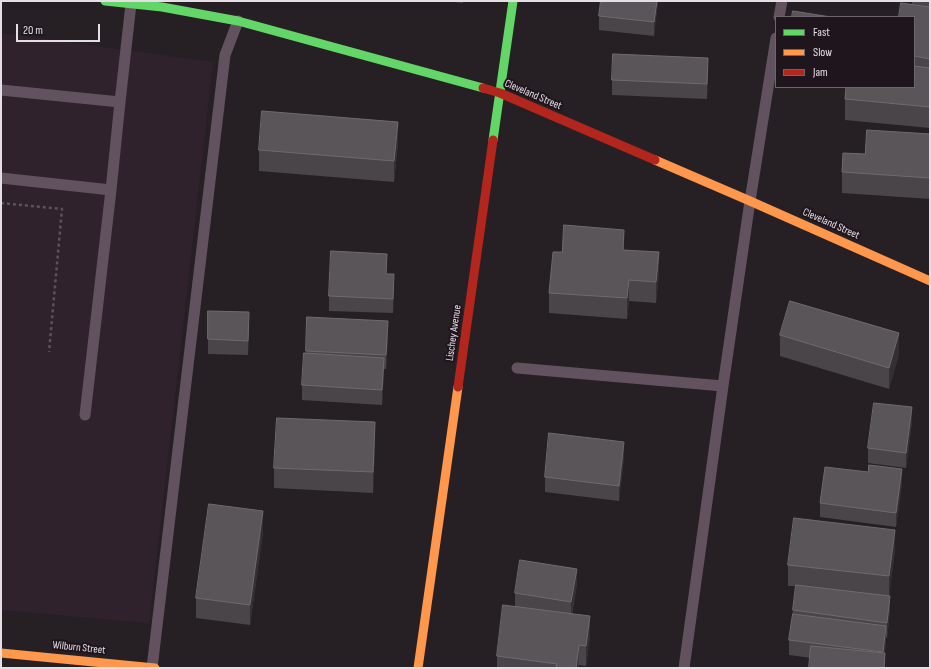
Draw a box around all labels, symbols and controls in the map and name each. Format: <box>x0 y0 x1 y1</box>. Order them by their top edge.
scale bar <box>18 16 102 42</box>
legend <box>775 16 915 88</box>
text: 20 m <box>23 23 43 38</box>
text: Fast <box>813 25 830 40</box>
text: Slow <box>813 45 832 60</box>
text: Jam <box>813 65 828 80</box>
street label: Cleveland Street <box>502 77 564 113</box>
street label: Cleveland Street <box>801 206 861 242</box>
street label: Lischey Avenue <box>444 304 464 362</box>
street label: Wilburn Street <box>52 639 106 657</box>

